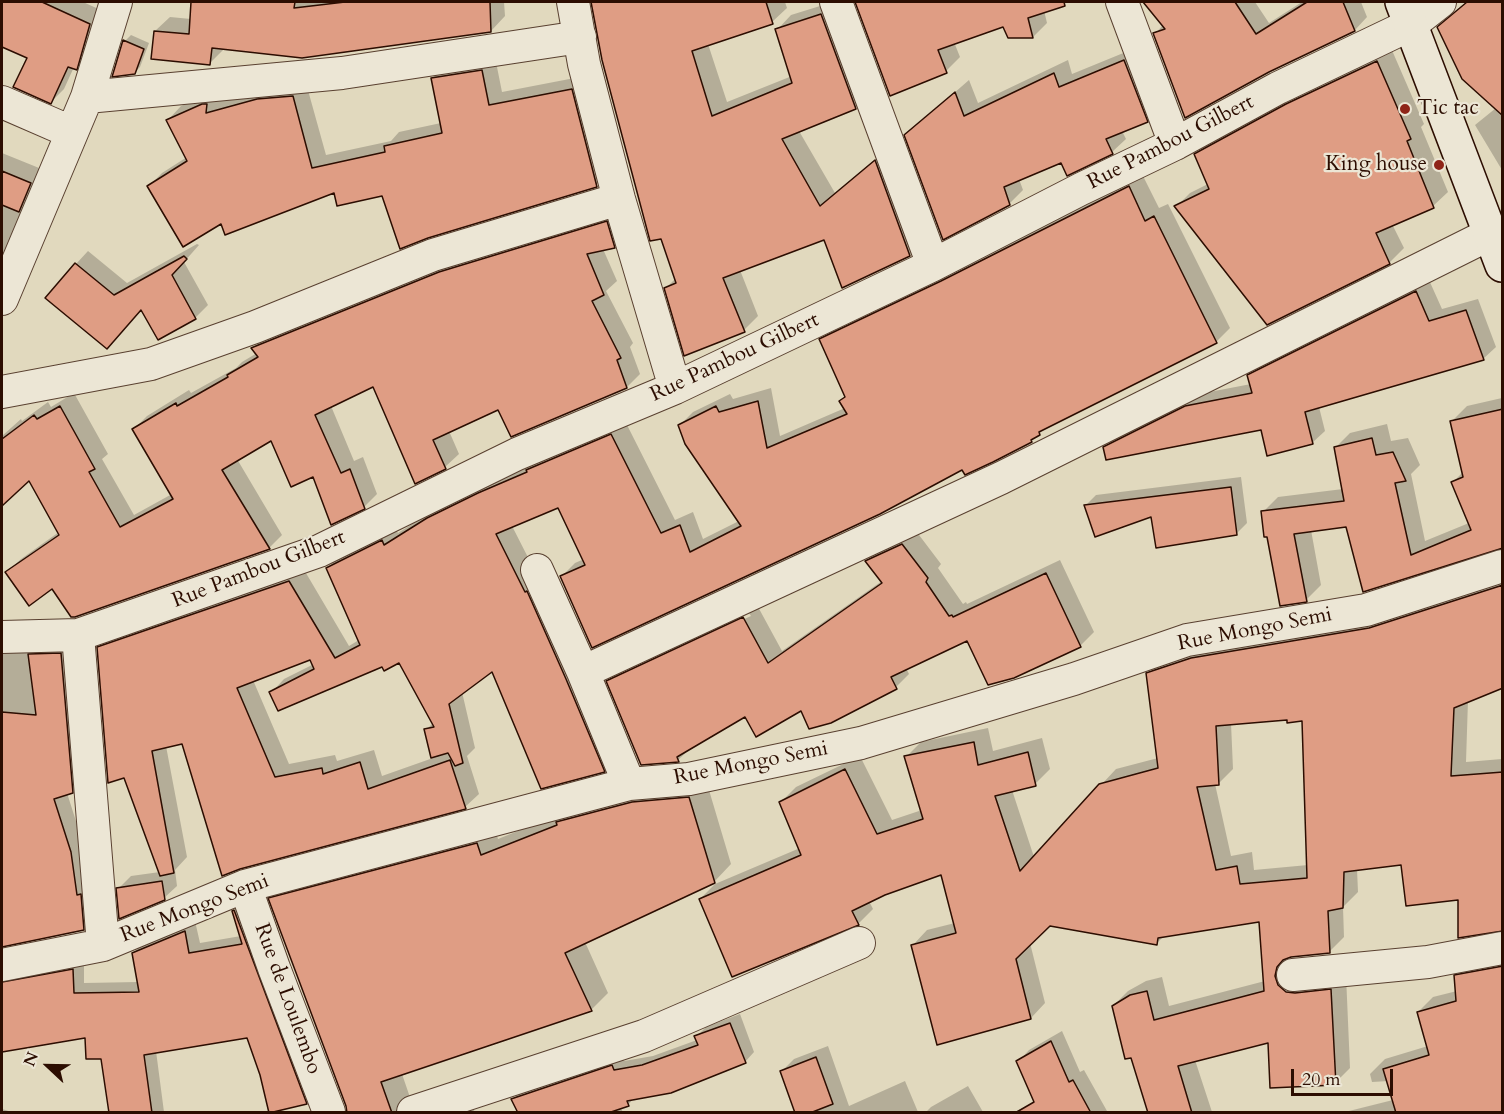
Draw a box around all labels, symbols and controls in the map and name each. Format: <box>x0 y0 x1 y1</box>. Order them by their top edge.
street label: Rue Pambou Gilbert <box>1084 90 1258 196</box>
place label: Tic tac <box>1417 96 1479 122</box>
marker: Tic tac <box>1398 102 1412 116</box>
place label: King house <box>1325 152 1427 178</box>
marker: King house <box>1432 158 1446 172</box>
street label: Rue Pambou Gilbert <box>647 308 823 408</box>
street label: Rue Pambou Gilbert <box>169 525 349 615</box>
street label: Rue Mongo Semi <box>1176 603 1334 657</box>
street label: Rue Mongo Semi <box>672 737 830 791</box>
street label: Rue Mongo Semi <box>117 869 273 949</box>
street label: Rue de Loulembo <box>248 920 326 1078</box>
north arrow <box>18 1036 78 1096</box>
text: N <box>19 1049 44 1070</box>
scale bar <box>1294 1057 1396 1095</box>
text: 20 m <box>1302 1067 1341 1092</box>

